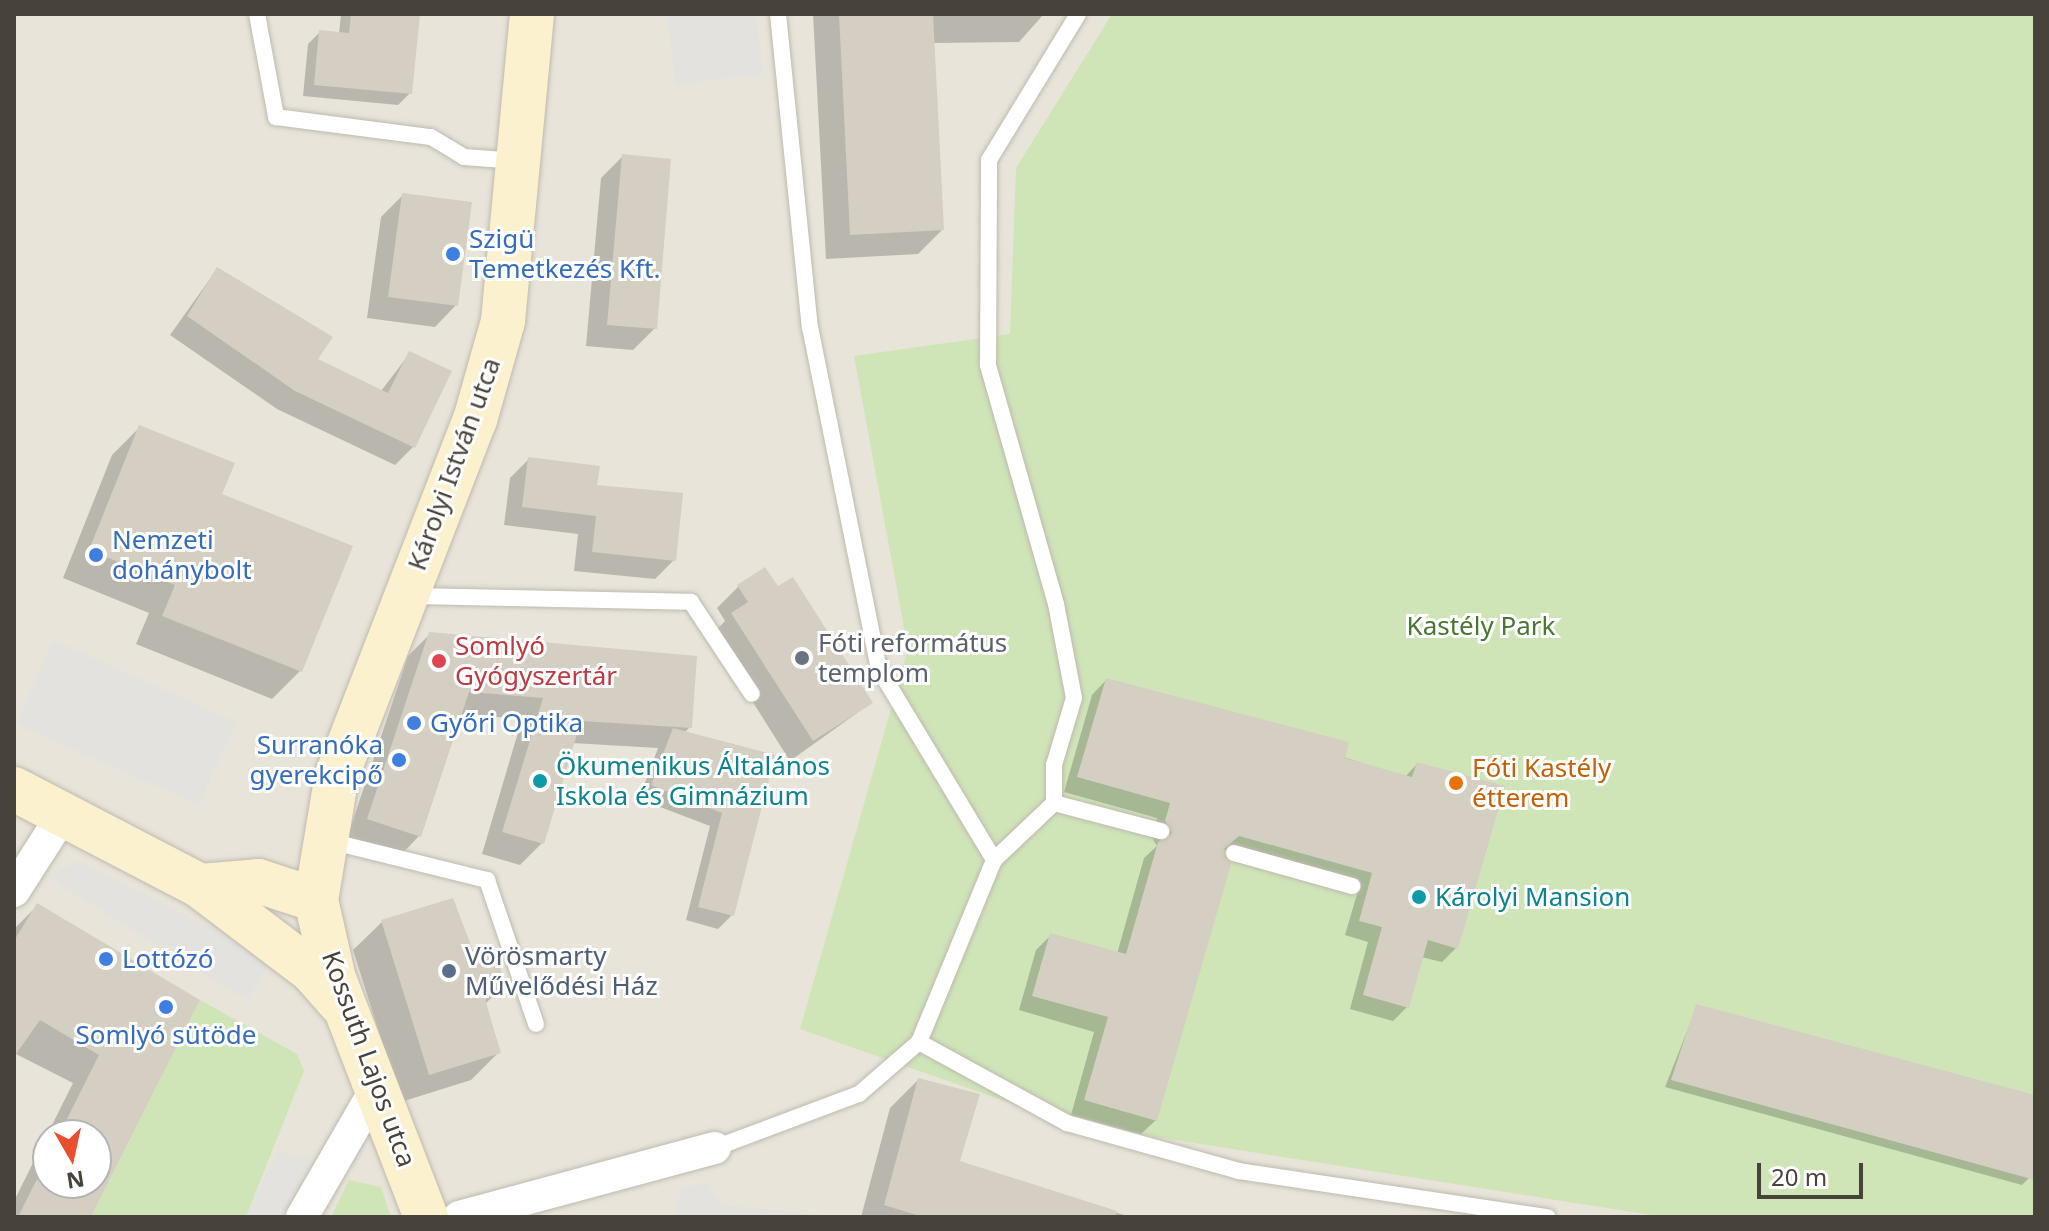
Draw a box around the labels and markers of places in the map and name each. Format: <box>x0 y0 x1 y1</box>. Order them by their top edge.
place label: Szigü Temetkezés Kft. <box>469 223 660 284</box>
marker: Szigü Temetkezés Kft. <box>444 245 462 263</box>
place label: Nemzeti dohánybolt <box>112 524 252 586</box>
marker: Nemzeti dohánybolt <box>87 546 105 564</box>
place label: Fóti református templom <box>818 627 1007 688</box>
place label: Somlyó Gyógyszertár <box>455 630 617 692</box>
marker: Fóti református templom <box>793 649 811 667</box>
marker: Somlyó Gyógyszertár <box>430 652 448 670</box>
place label: Győri Optika <box>430 707 583 739</box>
marker: Győri Optika <box>405 714 423 732</box>
place label: Surranóka gyerekcipő <box>249 729 383 790</box>
place label: Ökumenikus Általános Iskola és Gimnázium <box>556 750 830 812</box>
marker: Surranóka gyerekcipő <box>390 751 408 769</box>
place label: Fóti Kastély étterem <box>1472 752 1611 814</box>
marker: Ökumenikus Általános Iskola és Gimnázium <box>531 772 549 790</box>
marker: Fóti Kastély étterem <box>1447 774 1465 792</box>
place label: Károlyi Mansion <box>1435 881 1630 913</box>
marker: Károlyi Mansion <box>1410 888 1428 906</box>
place label: Vörösmarty Művelődési Ház <box>465 940 658 1002</box>
place label: Lottózó <box>122 943 214 975</box>
marker: Lottózó <box>97 950 115 968</box>
marker: Vörösmarty Művelődési Ház <box>440 962 458 980</box>
marker: Somlyó sütöde <box>157 998 175 1016</box>
place label: Somlyó sütöde <box>75 1019 257 1051</box>

